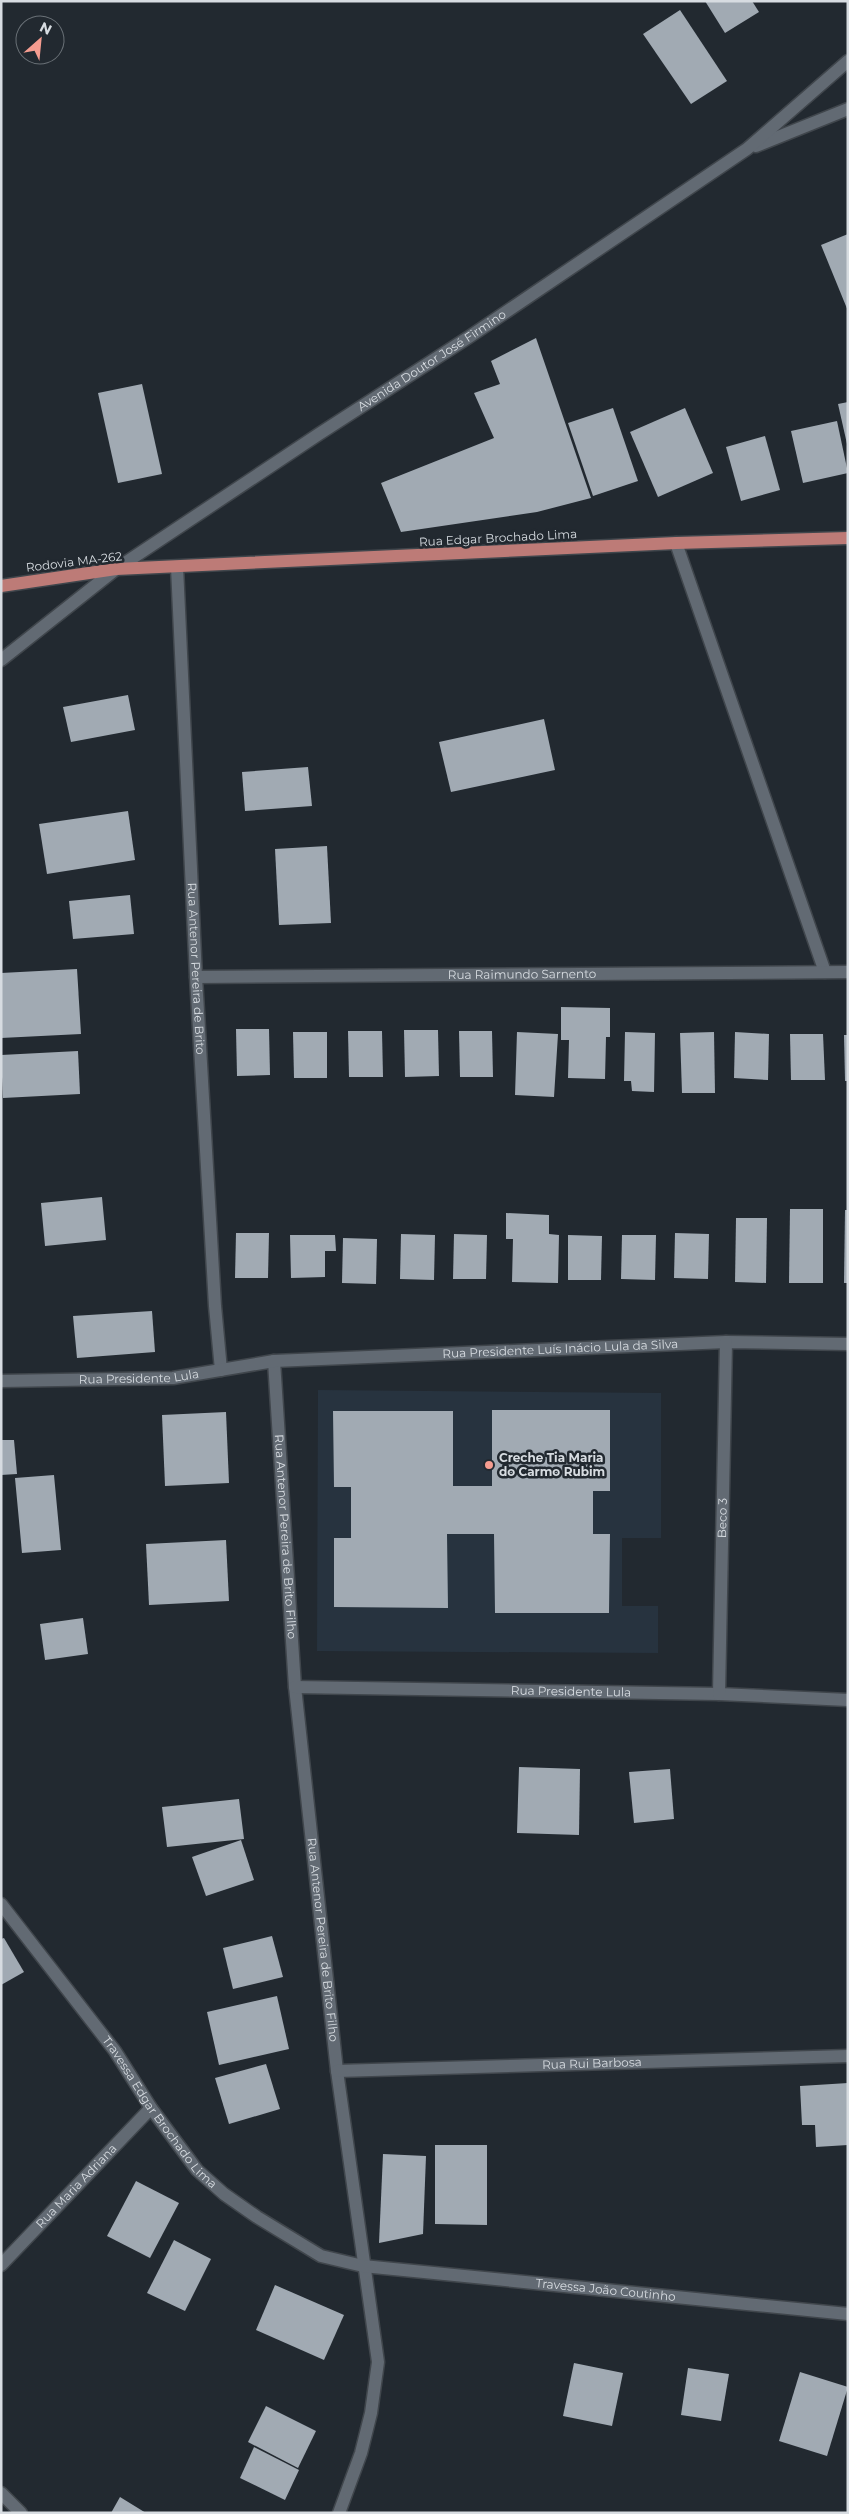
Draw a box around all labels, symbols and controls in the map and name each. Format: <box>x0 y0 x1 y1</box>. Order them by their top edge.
north arrow <box>15 15 65 65</box>
text: N <box>37 18 55 39</box>
street label: Avenida Doutor José Firmino <box>354 306 509 414</box>
street label: Rua Edgar Brochado Lima <box>419 526 577 549</box>
street label: Rodovia MA-262 <box>25 548 123 575</box>
street label: Rua Antenor Pereira de Brito <box>185 882 208 1055</box>
street label: Rua Raimundo Sarnento <box>448 966 596 982</box>
street label: Rua Presidente Luís Inácio Lula da Silva <box>442 1336 678 1361</box>
street label: Rua Presidente Lula <box>79 1366 200 1387</box>
street label: Rua Antenor Pereira de Brito Filho <box>272 1434 300 1640</box>
place label: Creche Tia Maria do Carmo Rubim <box>499 1450 605 1479</box>
marker: Creche Tia Maria do Carmo Rubim <box>483 1459 495 1471</box>
street label: Beco 3 <box>714 1497 730 1538</box>
street label: Rua Presidente Lula <box>511 1683 631 1700</box>
street label: Rua Antenor Pereira de Brito Filho <box>305 1837 342 2043</box>
street label: Travessa Edgar Brochado Lima <box>99 2033 220 2191</box>
street label: Rua Rui Barbosa <box>542 2054 642 2072</box>
street label: Rua Maria Adriana <box>32 2141 120 2231</box>
street label: Travessa João Coutinho <box>535 2275 676 2304</box>

